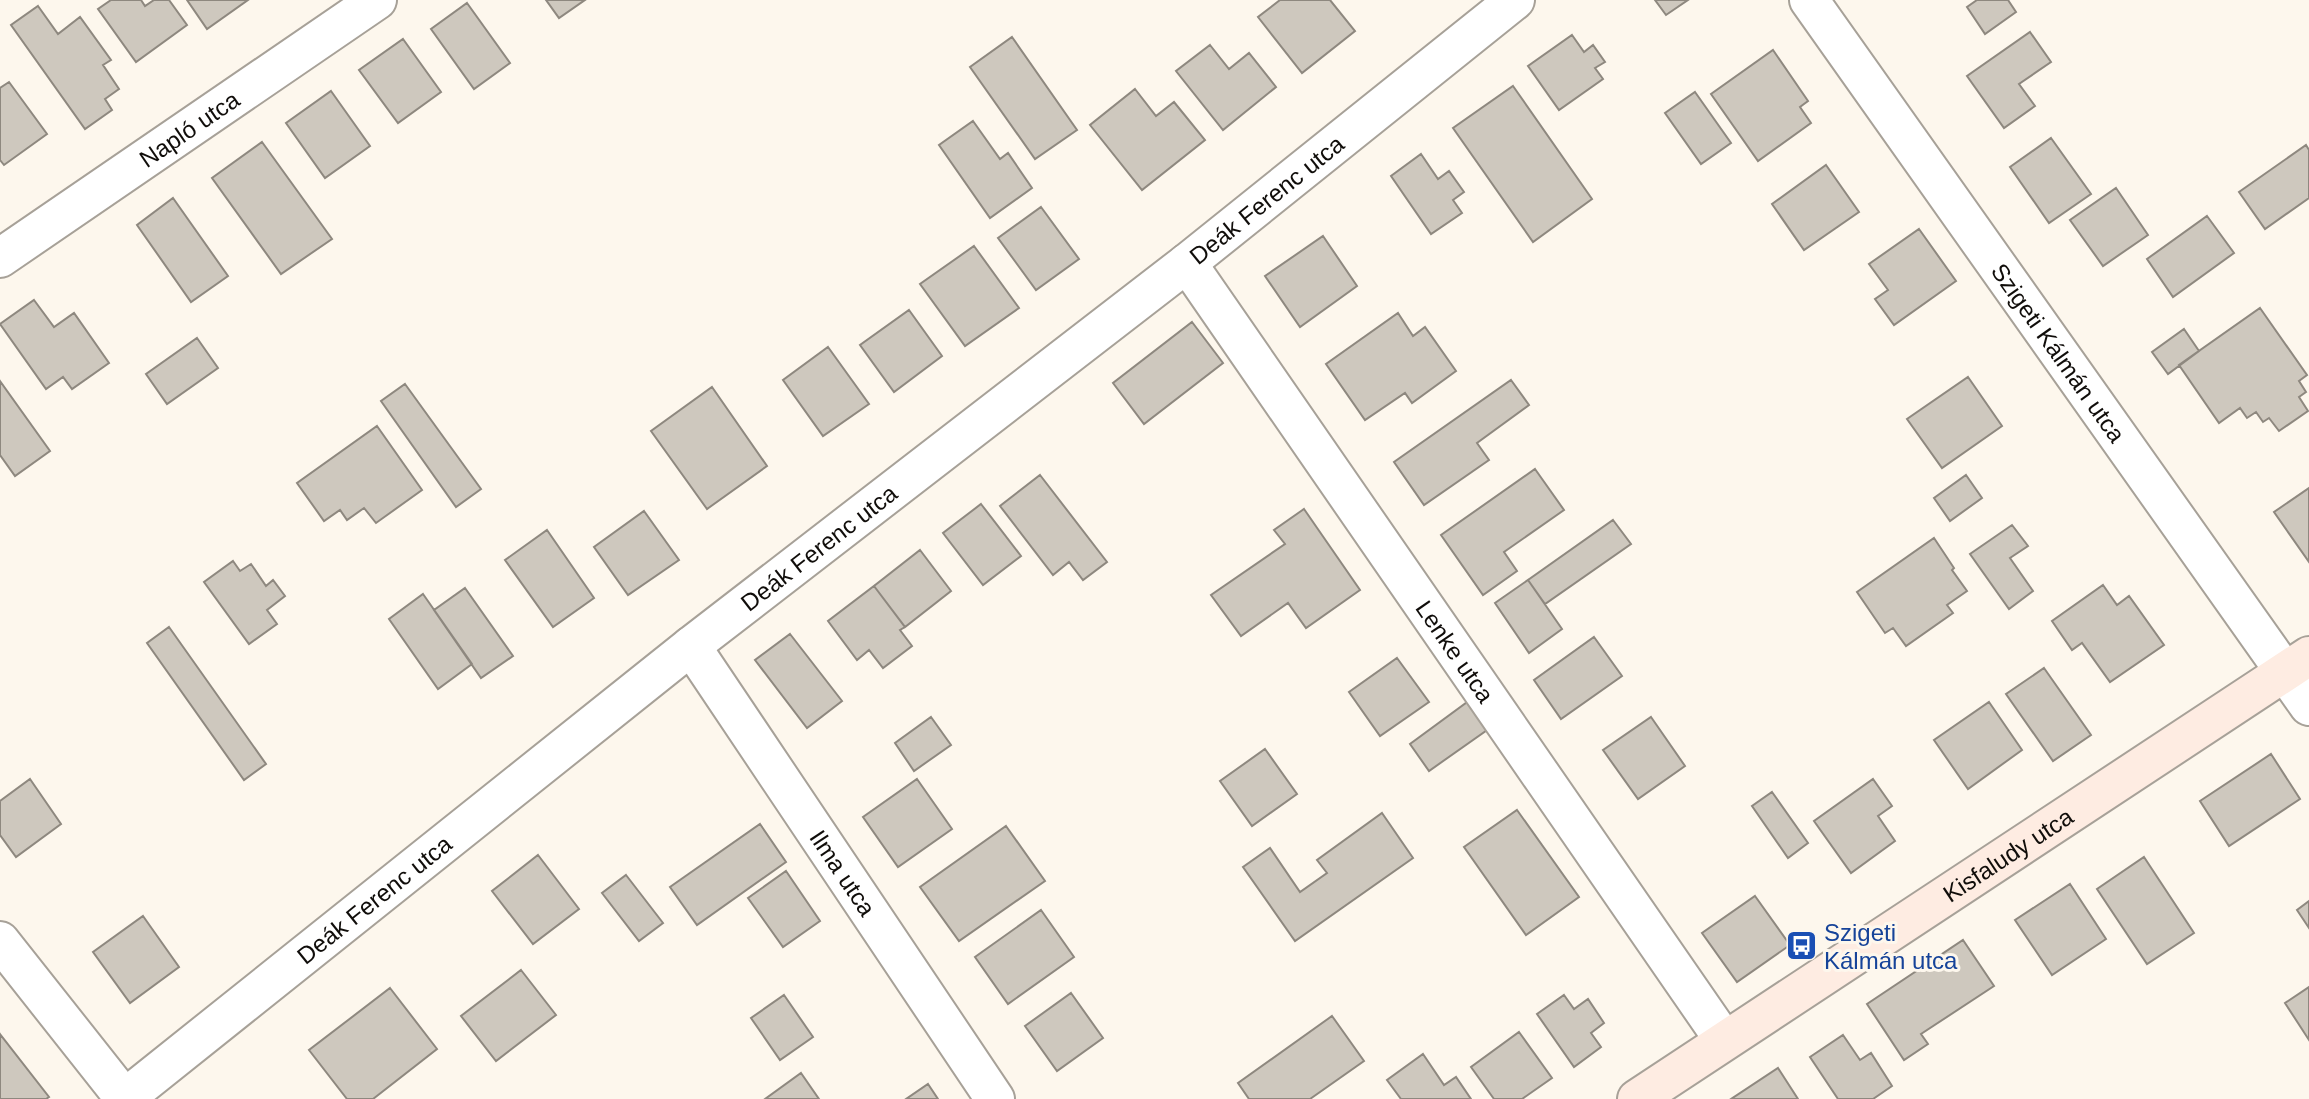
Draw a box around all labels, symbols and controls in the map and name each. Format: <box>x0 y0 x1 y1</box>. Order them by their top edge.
street label: Napló utca <box>134 85 245 172</box>
street label: Deák Ferenc utca <box>1184 129 1349 269</box>
street label: Szigeti Kálmán utca <box>1986 258 2131 447</box>
street label: Deák Ferenc utca <box>735 478 902 616</box>
street label: Lenke utca <box>1411 595 1500 708</box>
street label: Kisfaludy utca <box>1938 802 2078 907</box>
street label: Ilma utca <box>805 825 882 921</box>
street label: Deák Ferenc utca <box>292 829 457 969</box>
place label: Szigeti Kálmán utca <box>1824 919 1958 974</box>
bus stop icon: Szigeti Kálmán utca <box>1784 929 1818 963</box>

